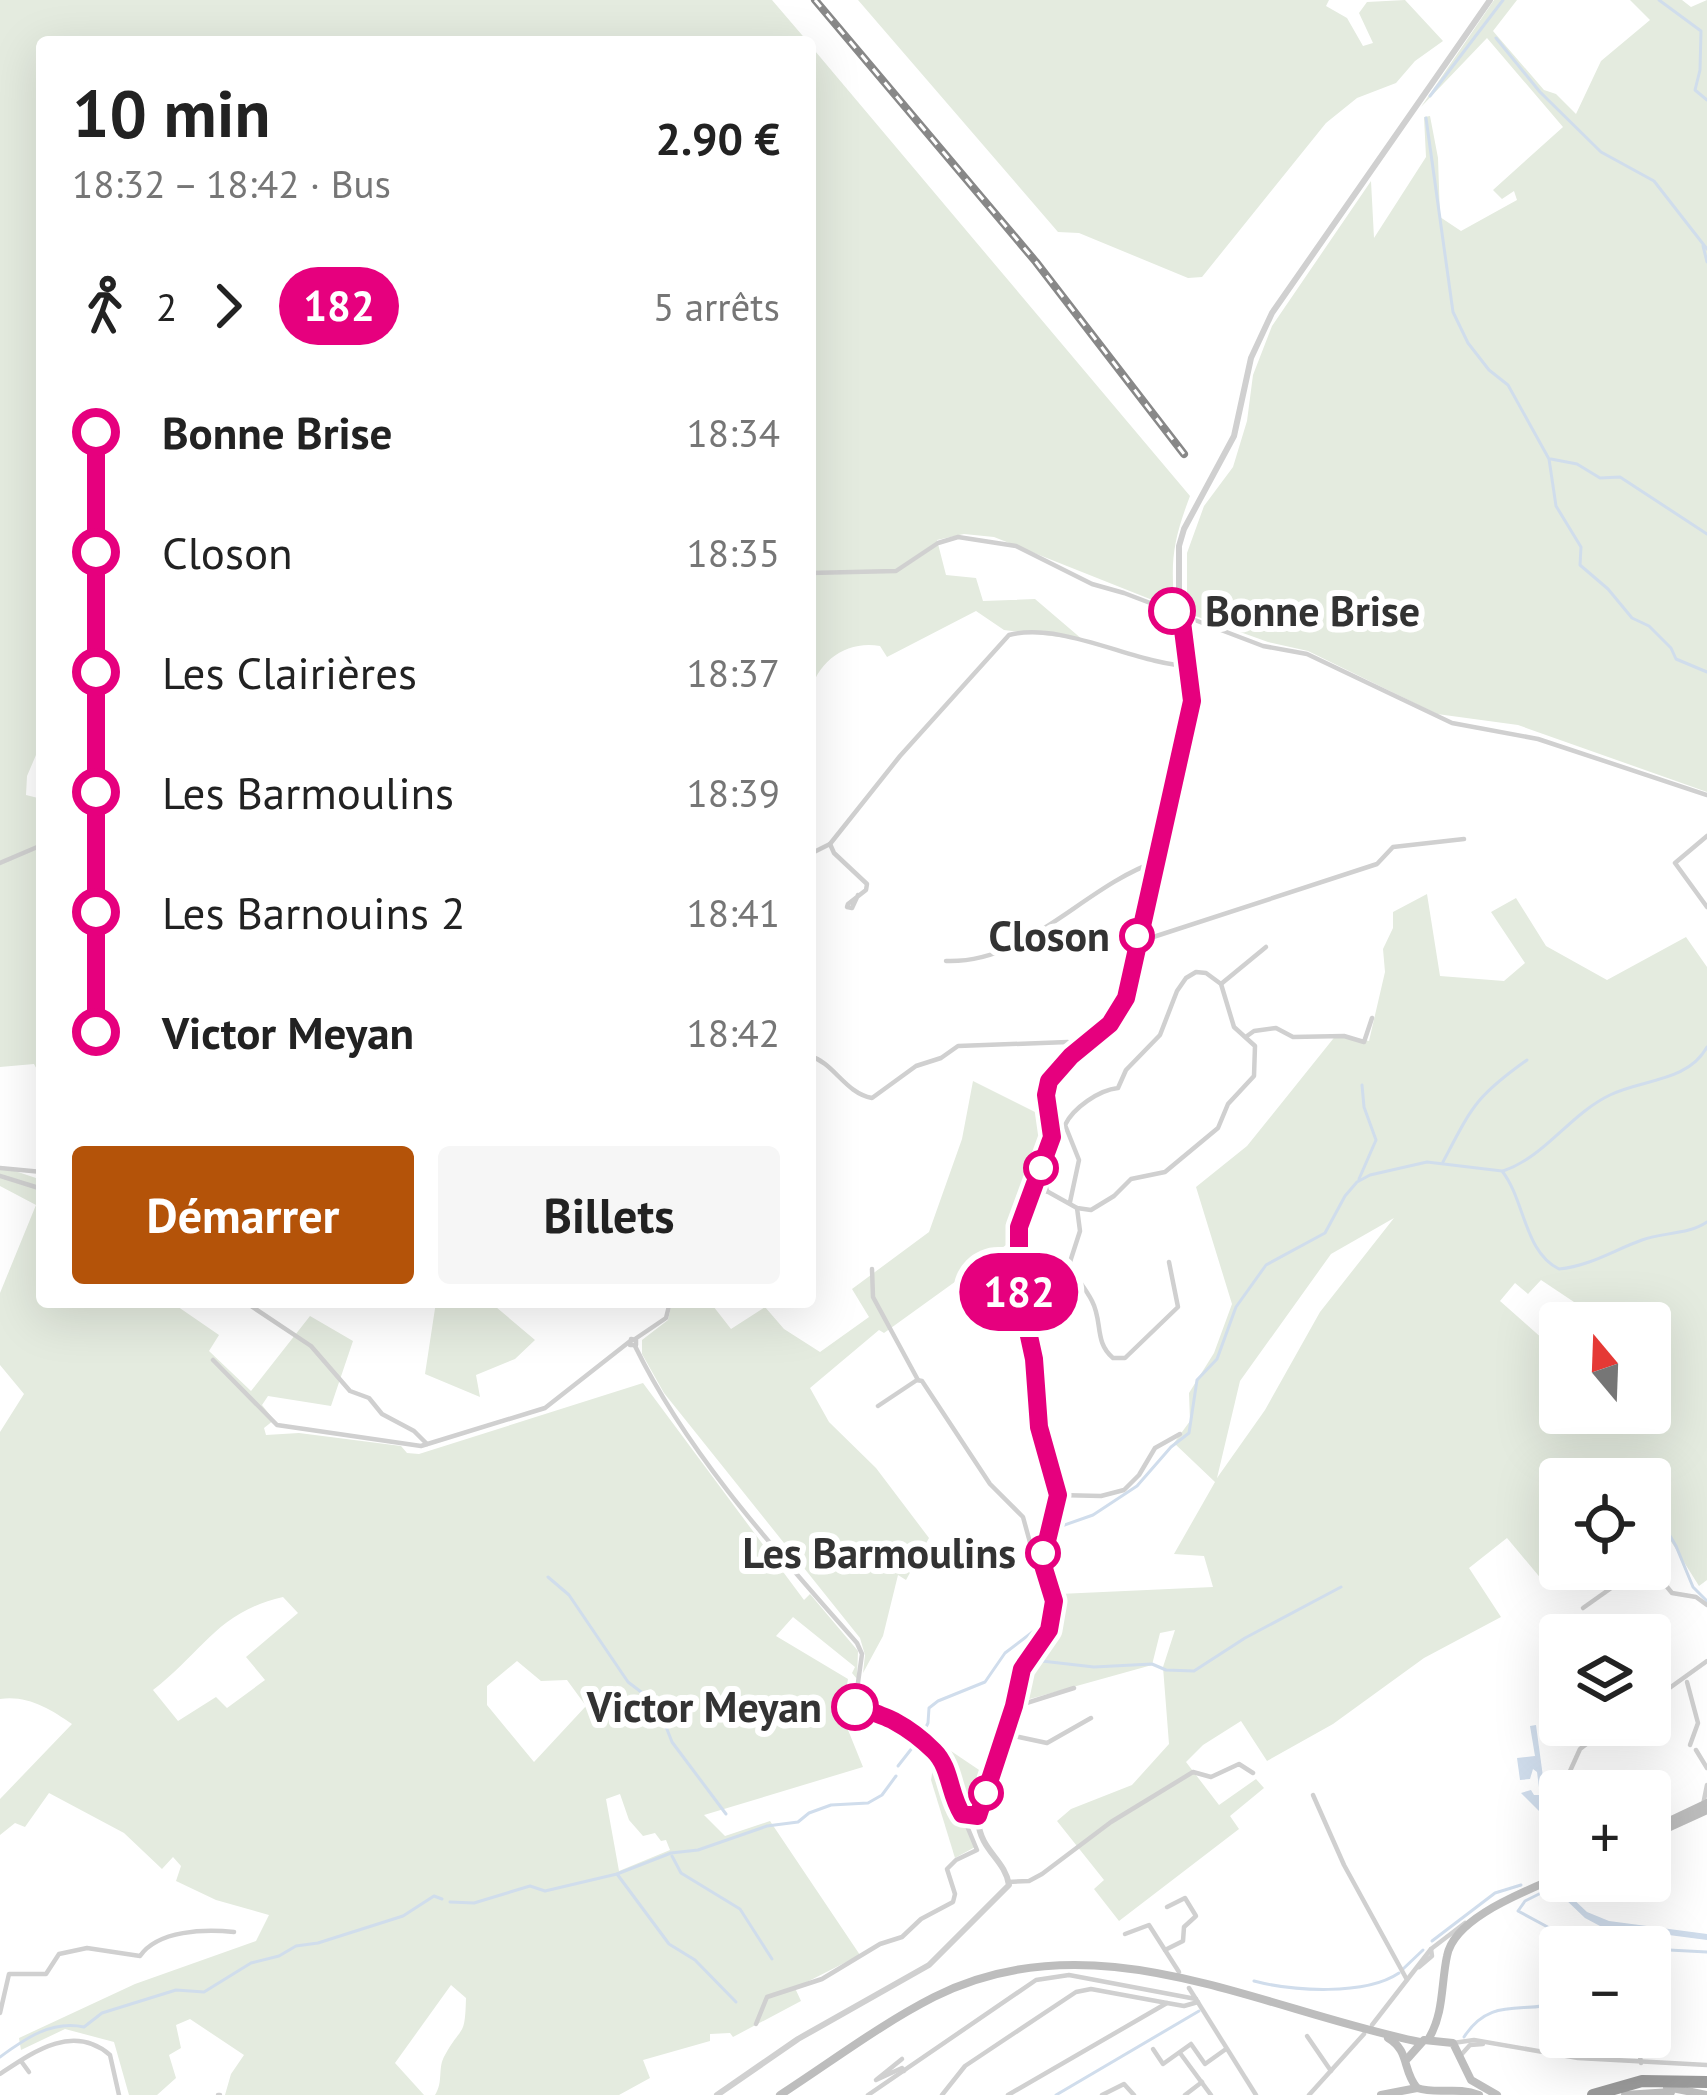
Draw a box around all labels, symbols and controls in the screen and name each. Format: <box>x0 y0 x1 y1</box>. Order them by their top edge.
text: 10 min <box>72 70 270 155</box>
text: 2.90 € <box>655 109 780 167</box>
text: 18:32 – 18:42 · Bus <box>72 158 391 209</box>
icon: walk <box>72 273 138 339</box>
icon: forward <box>195 273 261 339</box>
text: 182 <box>303 278 375 333</box>
text: 2 <box>156 281 177 332</box>
text: 5 arrêts <box>653 281 780 332</box>
text: Bonne Brise <box>162 403 392 461</box>
text: 18:34 <box>686 407 780 458</box>
text: Closon <box>162 523 293 581</box>
text: 18:35 <box>686 527 780 578</box>
place label: Bonne Brise <box>1205 583 1420 638</box>
marker: Bonne Brise <box>1150 589 1194 633</box>
text: Les Clairières <box>162 643 417 701</box>
text: 18:37 <box>686 647 780 698</box>
text: Les Barmoulins <box>162 763 454 821</box>
text: 18:39 <box>686 767 780 818</box>
text: Les Barnouins 2 <box>162 883 465 941</box>
text: 18:41 <box>686 887 780 938</box>
place label: Closon <box>988 908 1110 963</box>
marker: Closon <box>1121 920 1153 952</box>
text: Victor Meyan <box>162 1003 414 1061</box>
text: 18:42 <box>686 1007 780 1058</box>
button: Démarrer <box>72 1146 414 1284</box>
button: Billets <box>438 1146 780 1284</box>
unlabelled marker <box>1025 1152 1057 1184</box>
line badge: 182 <box>950 1253 1088 1331</box>
text: 182 <box>983 1264 1055 1319</box>
north arrow <box>1539 1302 1671 1434</box>
map controls <box>1539 1302 1671 2058</box>
button: locate <box>1539 1458 1671 1590</box>
place label: Les Barmoulins <box>743 1525 1016 1580</box>
marker: Les Barmoulins <box>1027 1537 1059 1569</box>
button: layers <box>1539 1614 1671 1746</box>
place label: Victor Meyan <box>586 1679 822 1734</box>
marker: Victor Meyan <box>833 1685 877 1729</box>
button: + <box>1539 1770 1671 1902</box>
unlabelled marker <box>970 1777 1002 1809</box>
button: − <box>1539 1926 1671 2058</box>

